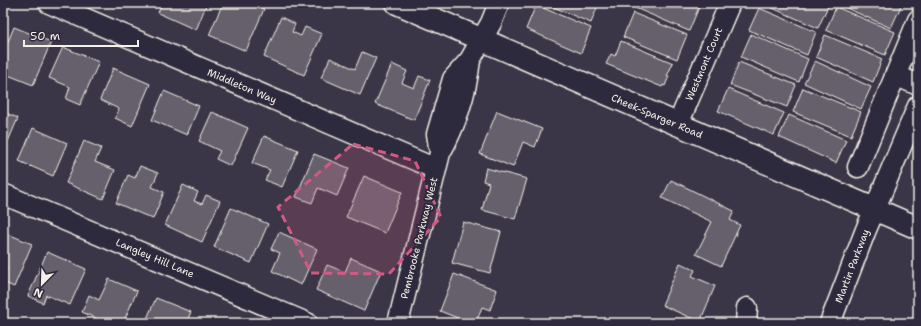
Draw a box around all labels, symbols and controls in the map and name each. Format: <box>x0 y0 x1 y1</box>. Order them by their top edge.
scale bar <box>24 22 138 48</box>
street label: Westmont Court <box>683 25 725 103</box>
text: 50 m <box>30 28 60 44</box>
street label: Middleton Way <box>205 66 279 107</box>
street label: Cheek-Sparger Road <box>609 91 705 141</box>
street label: Pembrooke Parkway West <box>398 176 440 300</box>
street label: Martin Parkway <box>832 227 872 305</box>
street label: Langley Hill Lane <box>114 236 197 281</box>
north arrow <box>22 264 62 304</box>
text: N <box>31 284 45 301</box>

